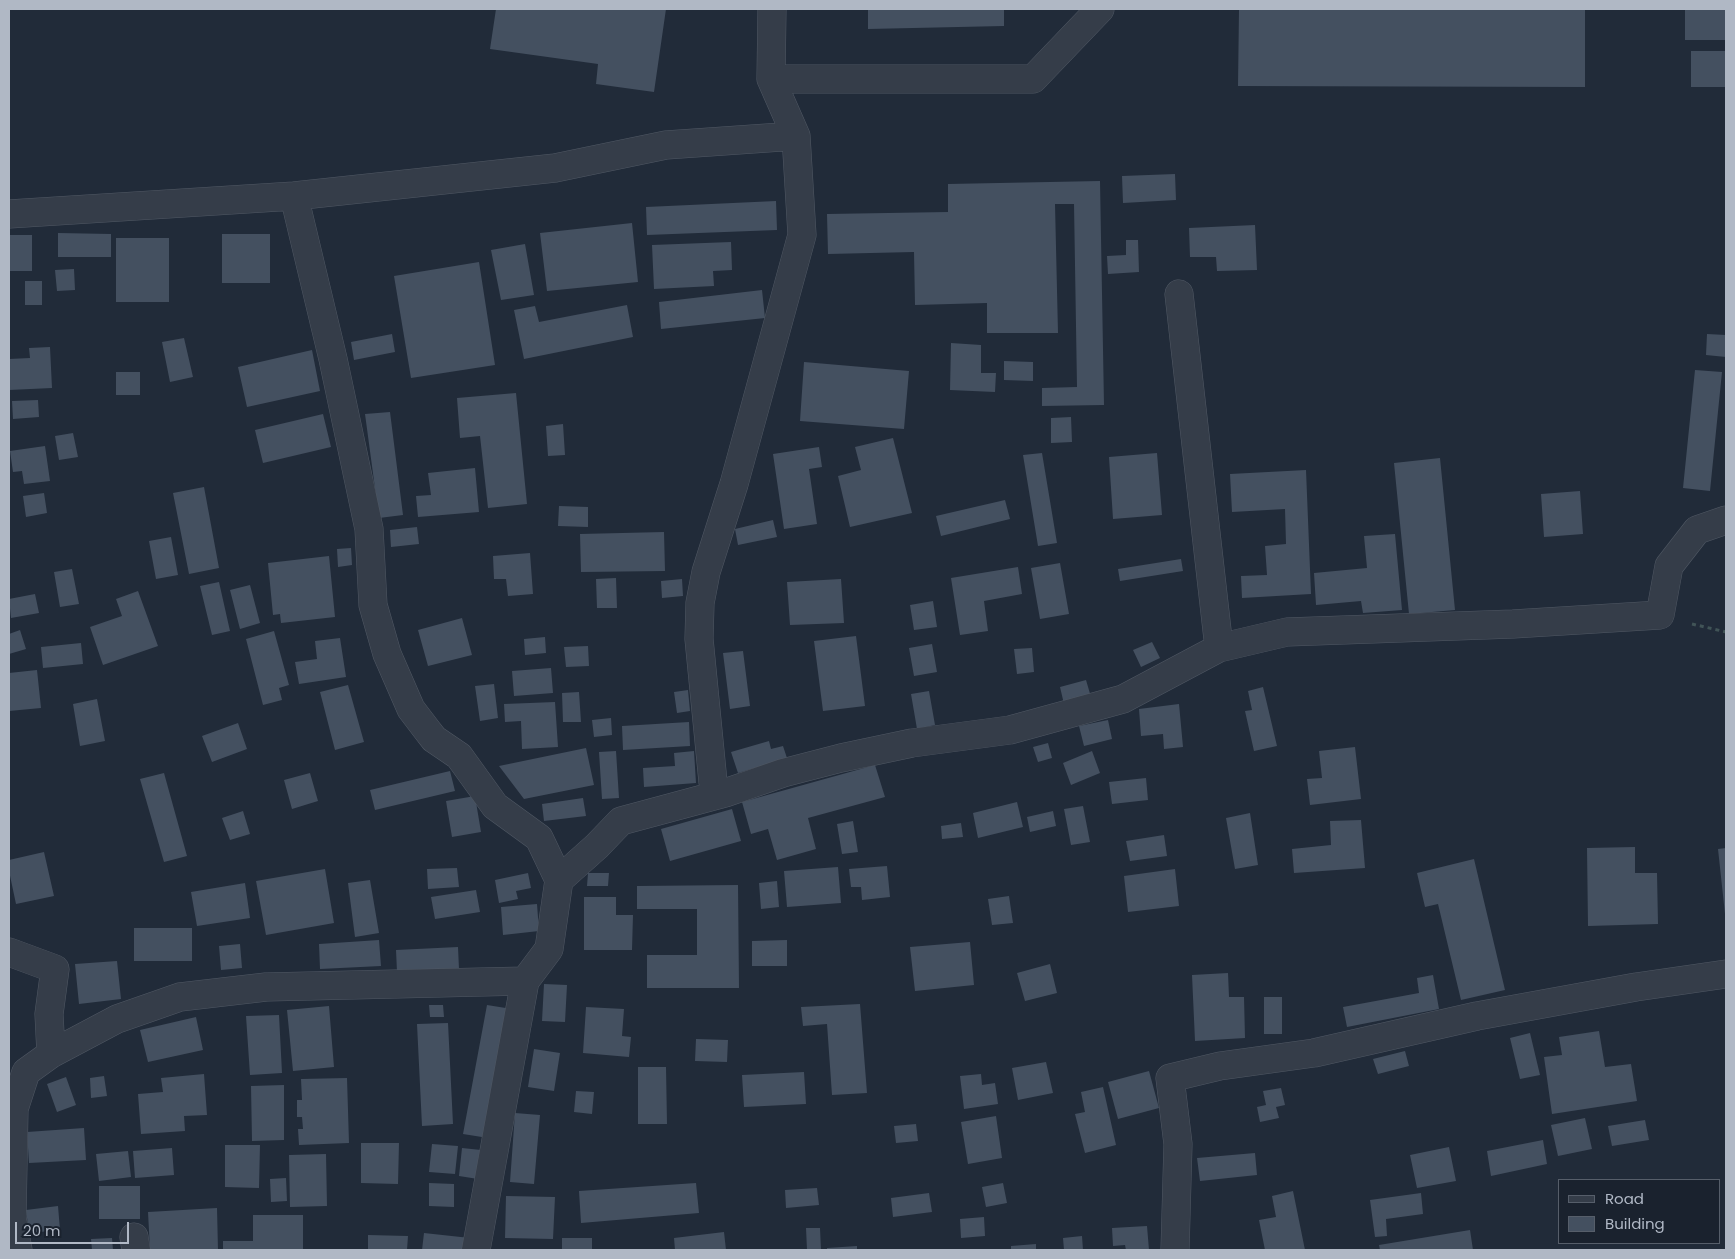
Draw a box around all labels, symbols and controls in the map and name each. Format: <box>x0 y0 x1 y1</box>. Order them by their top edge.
legend <box>1558 1179 1720 1244</box>
text: Road <box>1605 1188 1644 1209</box>
scale bar <box>18 1212 131 1244</box>
text: Building <box>1605 1213 1665 1234</box>
text: 20 m <box>23 1220 61 1241</box>

